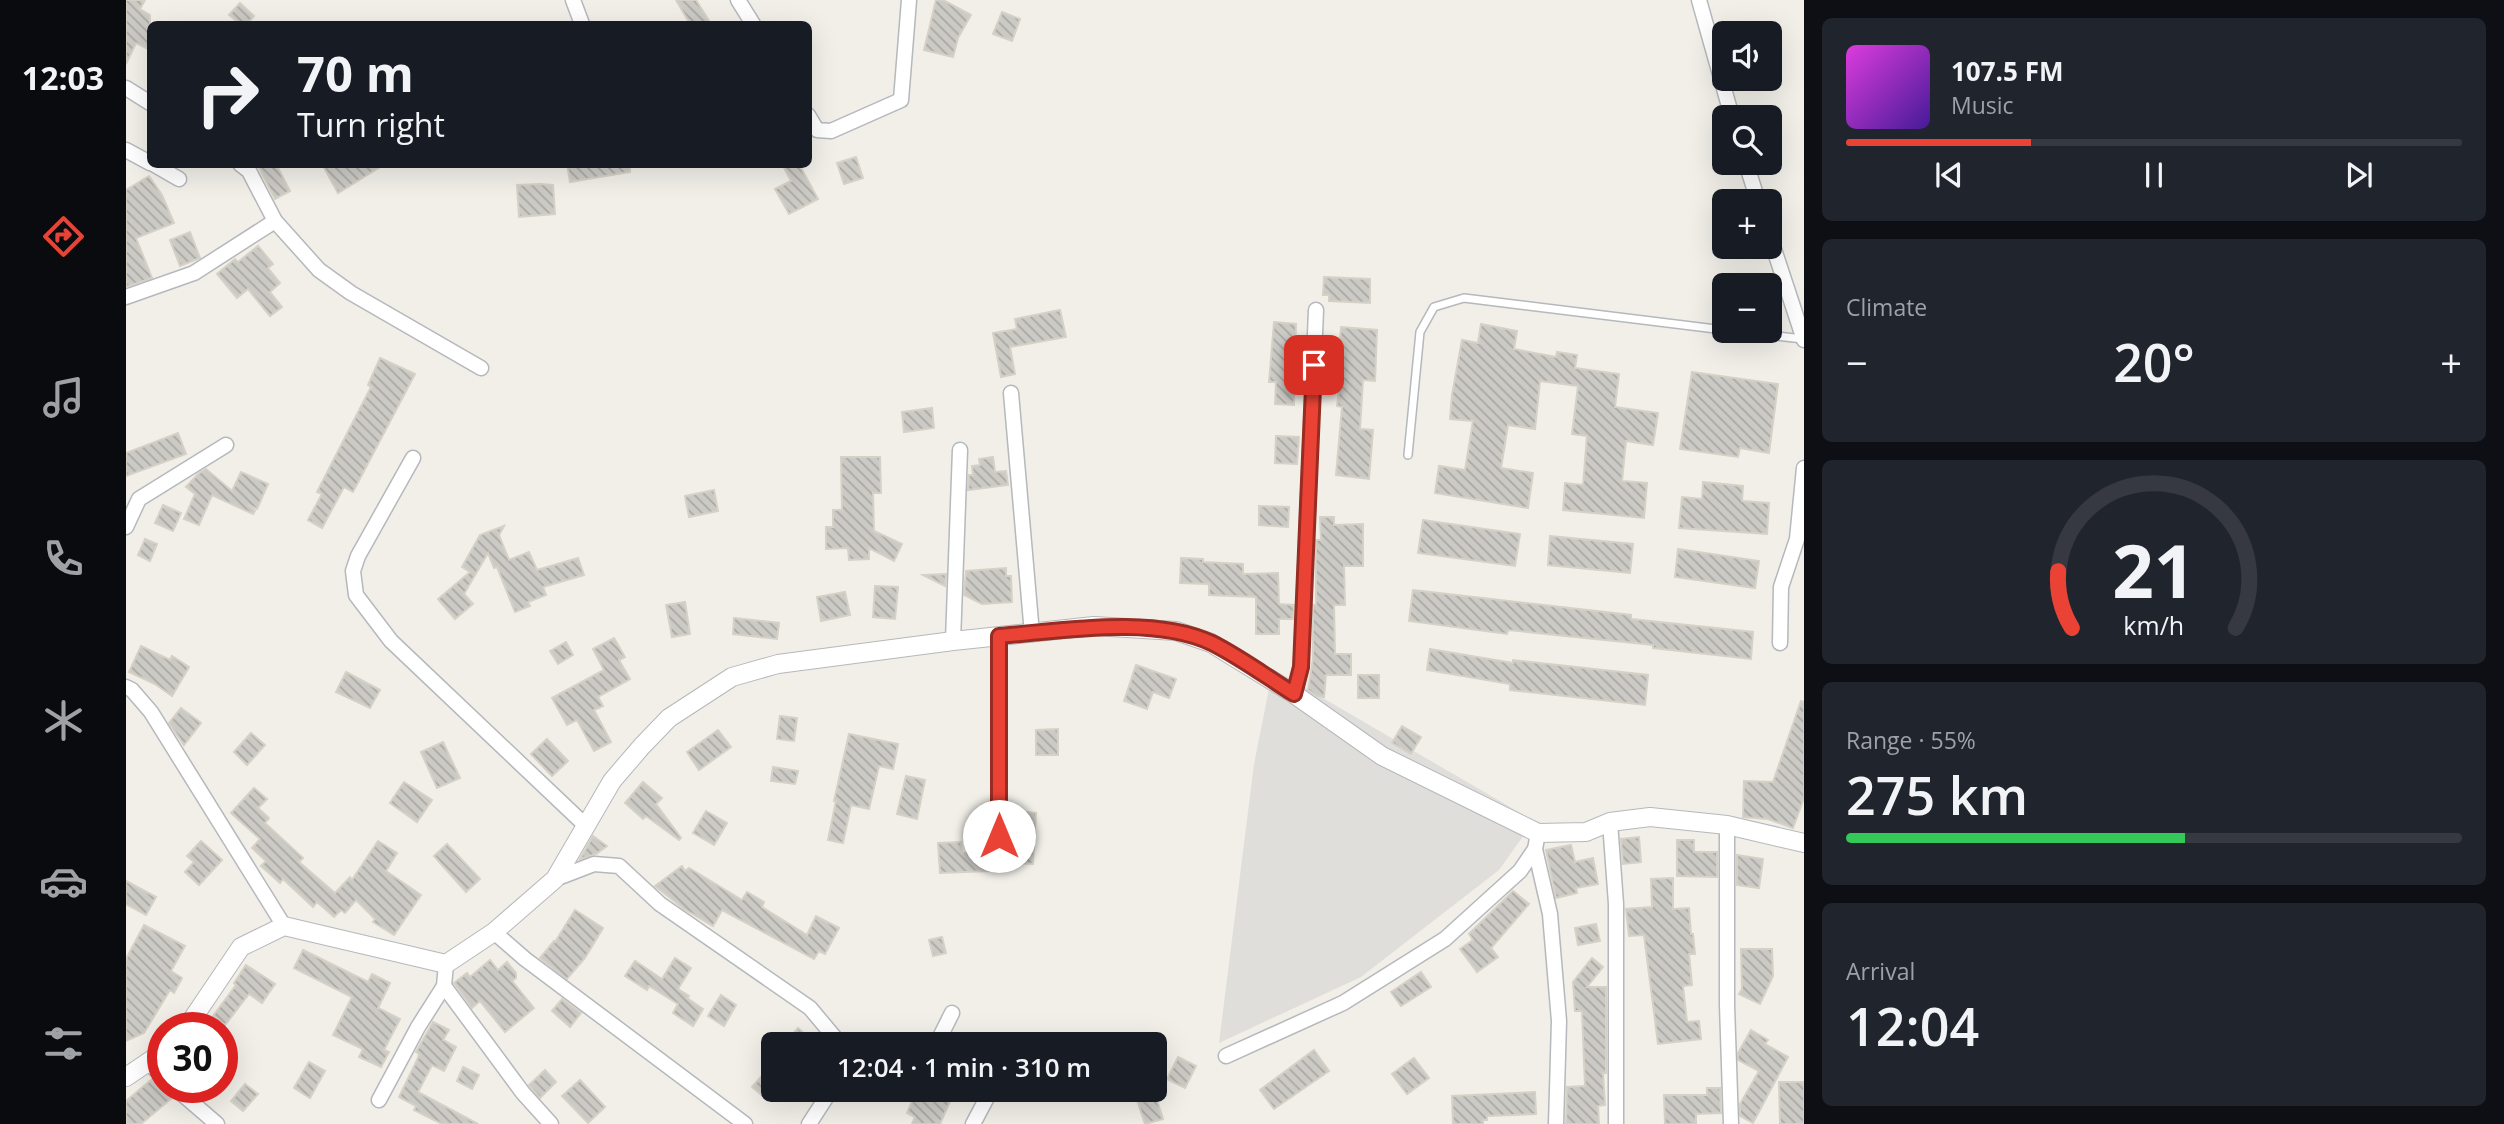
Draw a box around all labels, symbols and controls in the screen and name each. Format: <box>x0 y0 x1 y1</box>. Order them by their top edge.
map controls <box>1712 21 1782 343</box>
button: sound <box>1712 21 1782 91</box>
text: 70 m <box>297 40 414 106</box>
icon: right <box>182 49 273 140</box>
text: 107.5 FM <box>1951 53 2063 89</box>
text: 12:03 <box>22 56 104 99</box>
text: Music <box>1951 89 2014 121</box>
text: Turn right <box>297 103 445 146</box>
button: search <box>1712 105 1782 175</box>
icon: previous <box>1930 156 1968 194</box>
icon: pause <box>2135 156 2173 194</box>
icon: next <box>2340 156 2378 194</box>
button: + <box>1712 189 1782 259</box>
icon: directions <box>39 212 88 261</box>
button: − <box>1712 273 1782 343</box>
text: Climate <box>1846 291 1927 323</box>
text: 20° <box>2113 326 2195 397</box>
pin <box>1284 335 1344 395</box>
text: − <box>1846 336 1868 388</box>
text: + <box>2440 336 2462 388</box>
icon: arrive <box>1295 346 1333 384</box>
icon: music <box>39 373 88 422</box>
text: 21 <box>2112 520 2196 619</box>
icon: phone <box>39 534 88 583</box>
text: km/h <box>2124 608 2184 642</box>
icon: climate <box>39 696 88 745</box>
text: Range · 55% <box>1846 724 1976 756</box>
text: 275 km <box>1846 759 2028 830</box>
position arrow <box>962 799 1036 873</box>
icon: car <box>39 857 88 906</box>
text: Arrival <box>1846 955 1915 987</box>
text: 12:04 <box>1846 990 1979 1061</box>
speed limit sign: 30 <box>147 1012 238 1103</box>
icon: filters <box>39 1019 88 1068</box>
text: 12:04 · 1 min · 310 m <box>837 1049 1091 1085</box>

